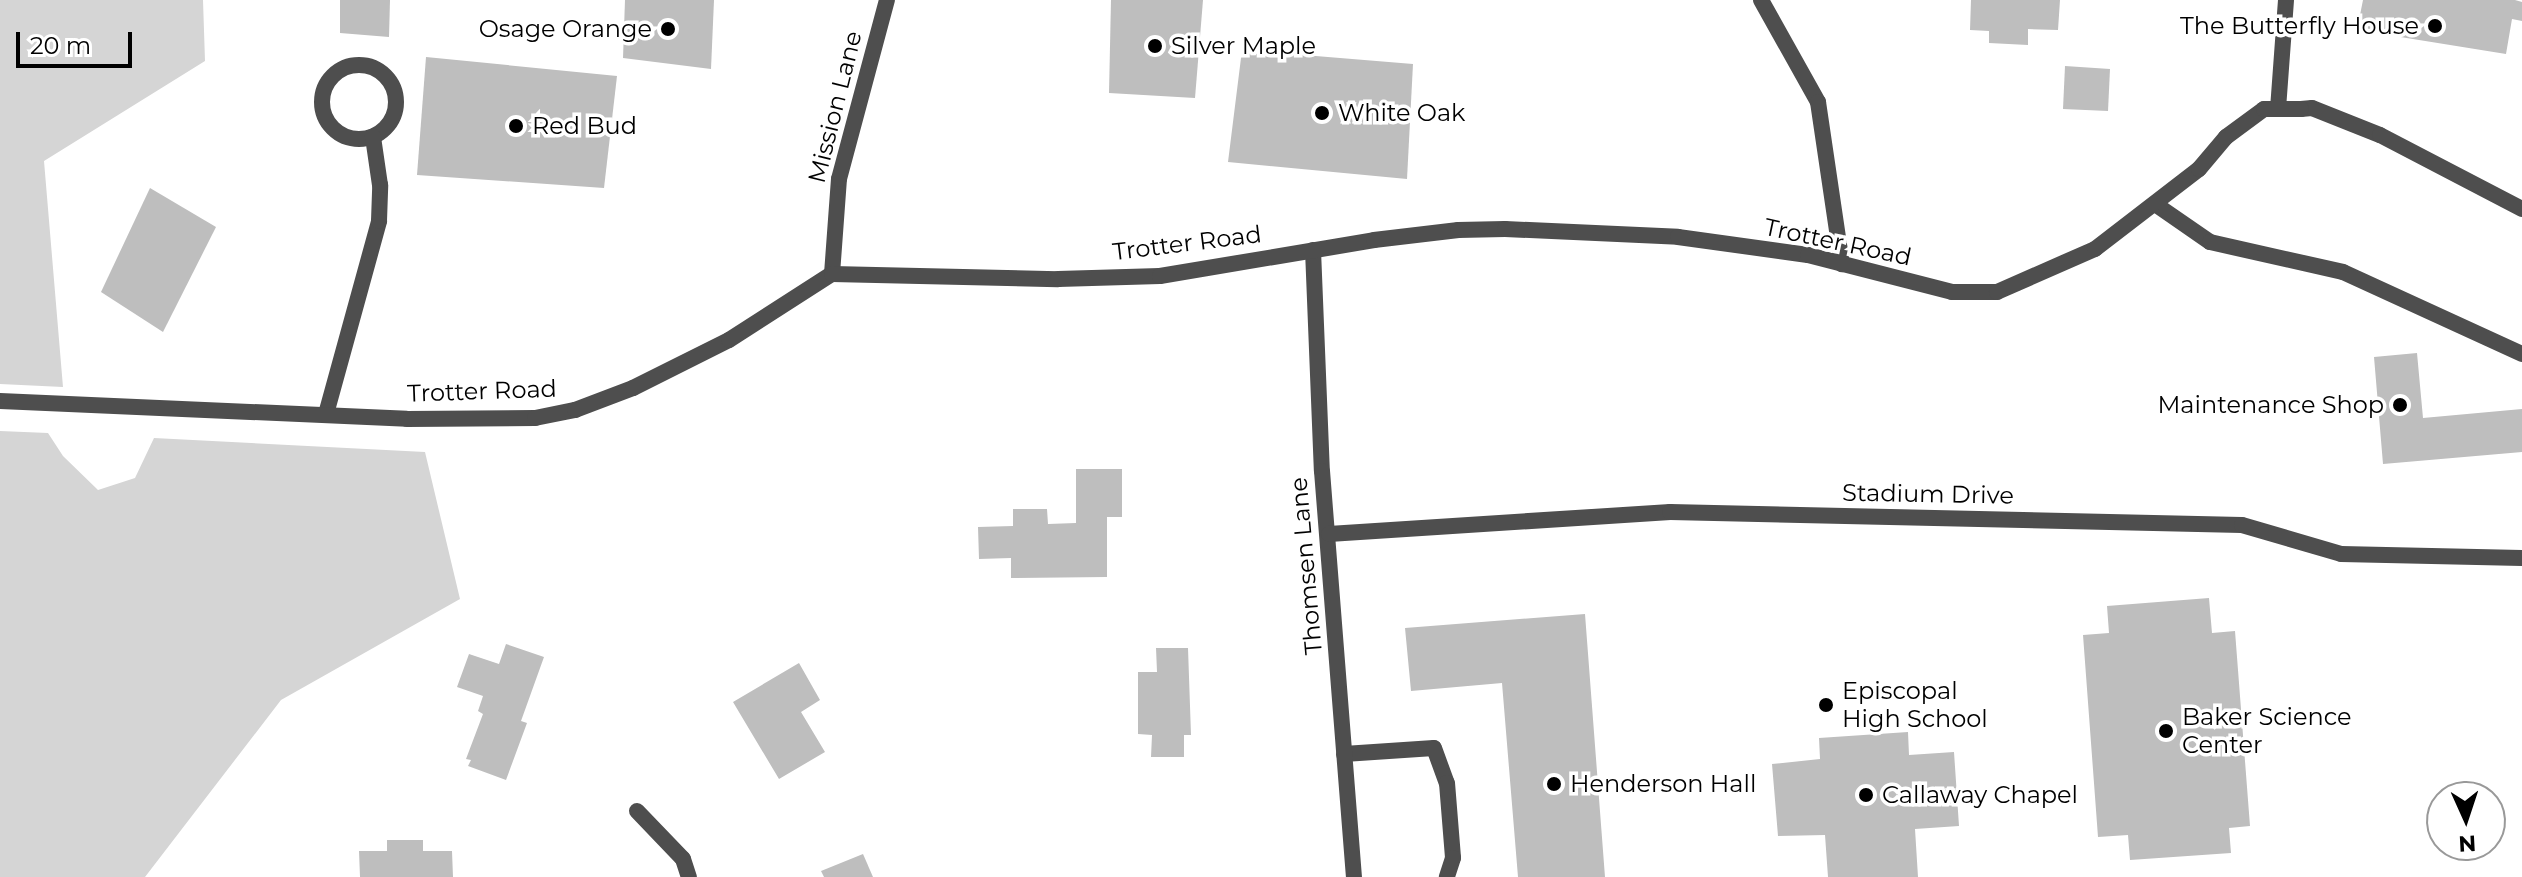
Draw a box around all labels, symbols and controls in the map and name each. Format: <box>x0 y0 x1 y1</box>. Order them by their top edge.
place label: The Butterfly House <box>2180 12 2419 40</box>
place label: Osage Orange <box>479 15 652 43</box>
scale bar <box>20 16 136 66</box>
marker: The Butterfly House <box>2426 17 2444 35</box>
marker: Osage Orange <box>659 20 677 38</box>
street label: Mission Lane <box>802 28 868 186</box>
text: 20 m <box>30 31 91 60</box>
place label: Silver Maple <box>1171 32 1316 60</box>
marker: Silver Maple <box>1146 37 1164 55</box>
place label: White Oak <box>1338 99 1465 127</box>
marker: White Oak <box>1313 104 1331 122</box>
place label: Red Bud <box>532 112 637 140</box>
marker: Red Bud <box>507 117 525 135</box>
street label: Trotter Road <box>1762 212 1914 272</box>
street label: Trotter Road <box>1111 220 1263 266</box>
street label: Trotter Road <box>407 374 557 408</box>
place label: Maintenance Shop <box>2157 391 2384 419</box>
marker: Maintenance Shop <box>2391 396 2409 414</box>
street label: Thomsen Lane <box>1284 476 1328 656</box>
street label: Stadium Drive <box>1842 478 2014 510</box>
place label: Episcopal High School <box>1842 677 1988 733</box>
marker: Episcopal High School <box>1817 696 1835 714</box>
place label: Baker Science Center <box>2182 703 2352 759</box>
marker: Baker Science Center <box>2157 722 2175 740</box>
place label: Henderson Hall <box>1570 770 1756 798</box>
marker: Henderson Hall <box>1545 775 1563 793</box>
place label: Callaway Chapel <box>1882 781 2078 809</box>
north arrow <box>2426 781 2506 861</box>
marker: Callaway Chapel <box>1857 786 1875 804</box>
text: N <box>2458 830 2477 857</box>

